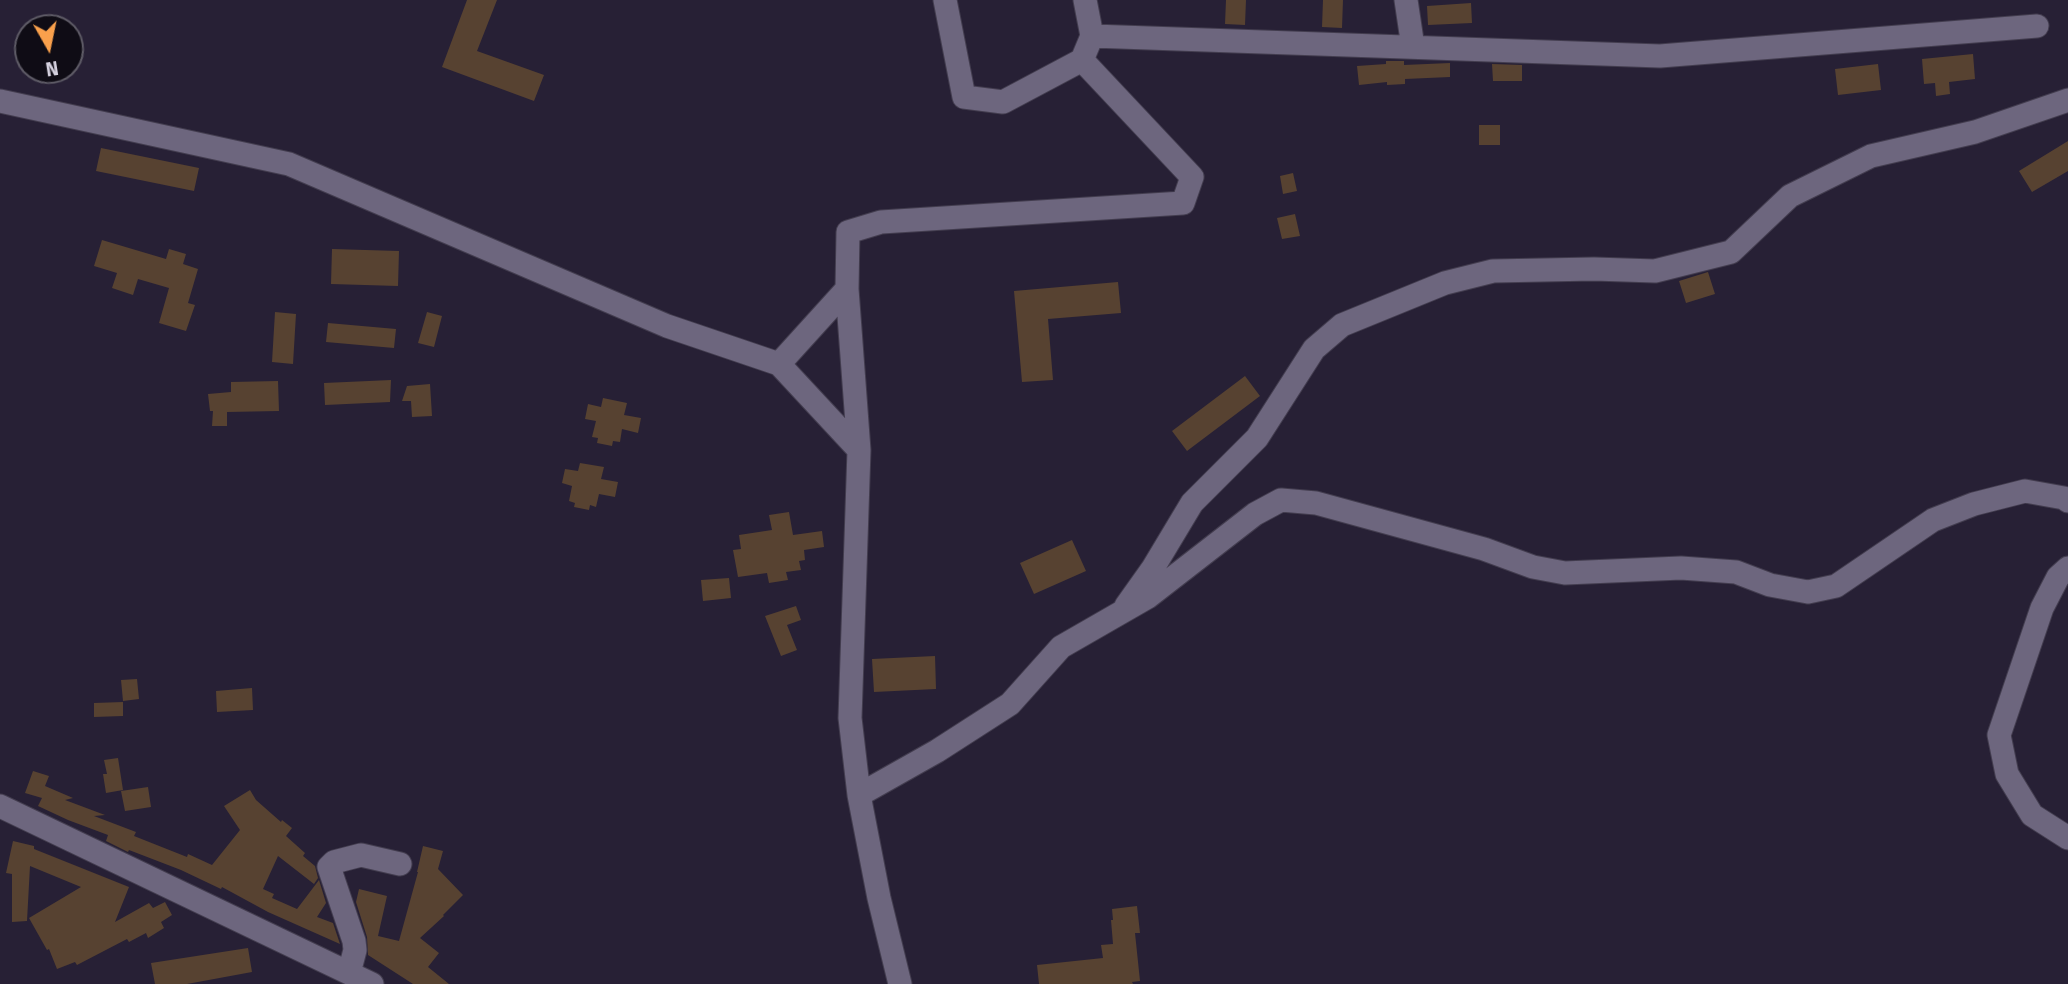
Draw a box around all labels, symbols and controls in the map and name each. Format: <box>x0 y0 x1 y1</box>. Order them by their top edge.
north arrow <box>14 14 84 84</box>
text: N <box>44 56 60 81</box>

